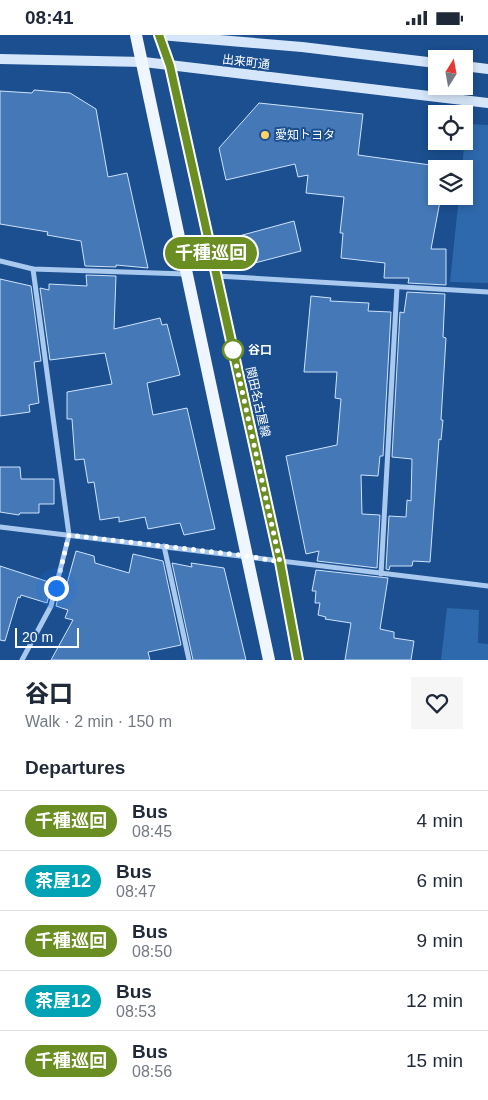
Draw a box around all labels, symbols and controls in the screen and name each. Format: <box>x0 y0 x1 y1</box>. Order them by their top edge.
text: 08:41 <box>25 7 74 28</box>
north arrow <box>428 50 472 95</box>
map controls <box>428 50 473 205</box>
street label: 出来町通 <box>221 52 271 72</box>
button: locate <box>428 105 473 150</box>
place label: 愛知トヨタ <box>275 128 335 142</box>
marker: 愛知トヨタ <box>259 129 271 141</box>
button: layers <box>428 160 473 205</box>
line badge: 千種巡回 <box>176 237 246 269</box>
text: 千種巡回 <box>175 243 247 263</box>
marker: 谷口 <box>222 339 244 361</box>
place label: 谷口 <box>248 343 272 357</box>
street label: 関田名古屋線 <box>243 365 273 439</box>
your location <box>44 576 69 601</box>
scale bar <box>15 625 79 648</box>
text: 20 m <box>22 629 53 645</box>
button: heart <box>411 677 463 729</box>
text: 谷口 <box>25 680 73 707</box>
text: Walk · 2 min · 150 m <box>25 713 172 730</box>
text: Departures <box>25 757 125 778</box>
text: Bus <box>132 801 168 822</box>
text: 4 min <box>417 810 463 831</box>
text: 千種巡回 <box>35 811 107 831</box>
text: 08:45 <box>132 823 172 840</box>
text: Bus <box>116 861 152 882</box>
text: 6 min <box>417 870 463 891</box>
text: 茶屋12 <box>35 871 91 891</box>
text: 08:47 <box>116 883 156 900</box>
text: Bus <box>132 921 168 942</box>
text: 9 min <box>417 930 463 951</box>
text: 千種巡回 <box>35 931 107 951</box>
text: 08:50 <box>132 943 172 960</box>
text: Bus <box>116 981 152 1002</box>
text: 12 min <box>406 990 463 1011</box>
text: 茶屋12 <box>35 991 91 1011</box>
text: 08:53 <box>116 1003 156 1020</box>
text: Bus <box>132 1041 168 1062</box>
text: 15 min <box>406 1050 463 1071</box>
text: 千種巡回 <box>35 1051 107 1071</box>
text: 08:56 <box>132 1063 172 1080</box>

